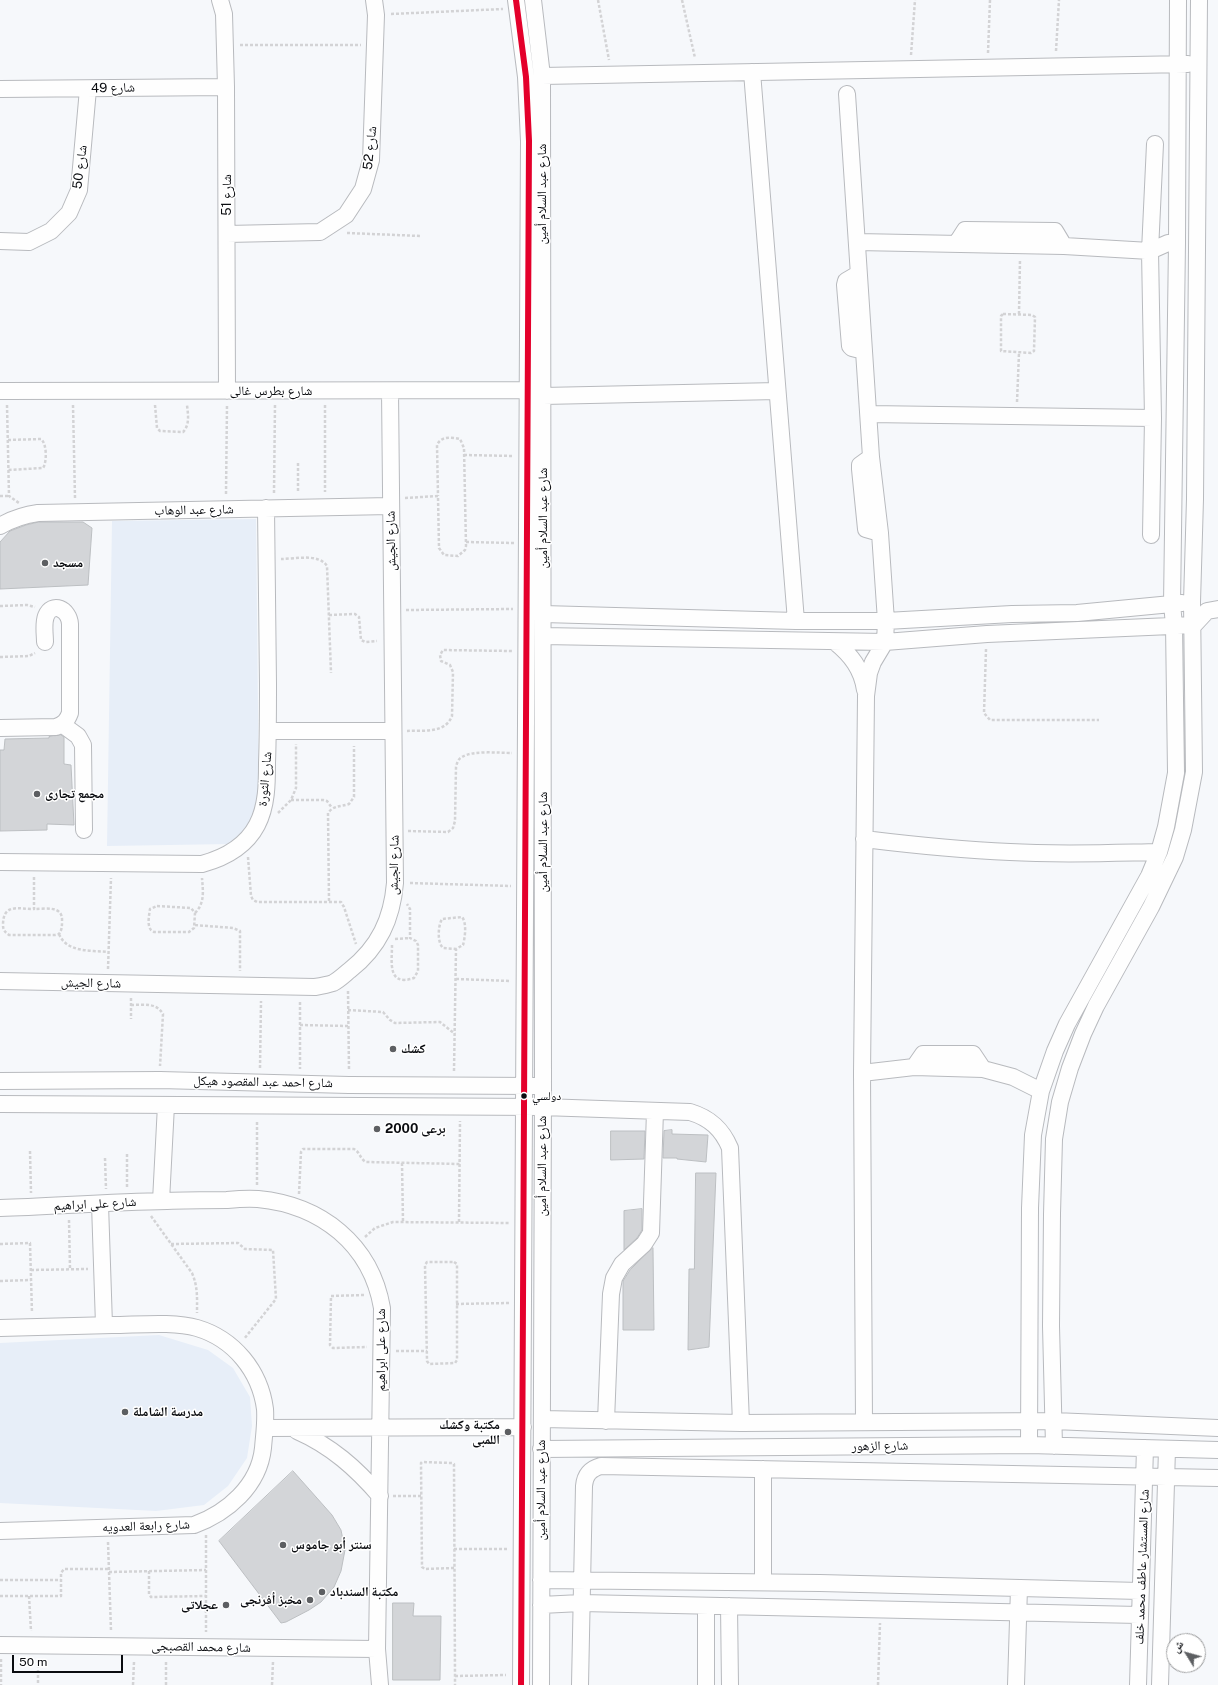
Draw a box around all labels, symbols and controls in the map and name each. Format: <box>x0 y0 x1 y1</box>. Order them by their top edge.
street label: شارع 49 <box>91 80 135 96</box>
street label: شارع 52 <box>360 125 380 171</box>
street label: شارع 50 <box>70 144 90 190</box>
street label: شارع عبد السلام أمين <box>534 144 550 244</box>
street label: شارع 51 <box>219 174 235 216</box>
street label: شارع بطرس غالى <box>230 383 312 399</box>
street label: شارع عبد السلام أمين <box>535 468 551 568</box>
street label: شارع عبد الوهاب <box>154 502 234 518</box>
street label: شارع الجيش <box>383 511 399 571</box>
place label: مسجد <box>53 555 83 571</box>
marker: مسجد <box>40 558 50 568</box>
street label: شارع الثورة <box>255 751 275 807</box>
place label: مجمع تجارى <box>45 786 104 802</box>
marker: مجمع تجارى <box>32 789 42 799</box>
street label: شارع عبد السلام أمين <box>535 792 551 892</box>
street label: شارع الجيش <box>386 835 402 895</box>
street label: شارع الجيش <box>61 975 121 991</box>
place label: كشك <box>401 1041 426 1057</box>
marker: كشك <box>388 1044 398 1054</box>
street label: شارع احمد عبد المقصود هيكل <box>193 1073 333 1091</box>
place label: دولسي <box>532 1089 561 1103</box>
marker: دولسي <box>519 1091 529 1101</box>
street label: شارع عبد السلام أمين <box>534 1116 550 1216</box>
place label: برعى 2000 <box>385 1121 446 1137</box>
marker: برعى 2000 <box>372 1124 382 1134</box>
street label: شارع على ابراهيم <box>53 1194 137 1214</box>
street label: شارع على ابراهيم <box>373 1309 389 1391</box>
place label: مدرسة الشاملة <box>133 1404 203 1420</box>
marker: مدرسة الشاملة <box>120 1407 130 1417</box>
place label: مكتبة وكشك اللمبى <box>439 1417 500 1448</box>
marker: مكتبة وكشك اللمبى <box>503 1427 513 1437</box>
street label: شارع الزهور <box>852 1438 908 1454</box>
street label: شارع عبد السلام أمين <box>533 1440 549 1540</box>
street label: شارع المستشار عاطف محمد خلف <box>1131 1489 1153 1645</box>
street label: شارع رابعة العدويه <box>102 1517 190 1535</box>
place label: سنتر أبو جاموس <box>291 1537 372 1553</box>
marker: سنتر أبو جاموس <box>278 1540 288 1550</box>
place label: مكتبة السندباد <box>330 1584 398 1600</box>
marker: مكتبة السندباد <box>317 1587 327 1597</box>
place label: مخبز أفرنجى <box>240 1592 302 1608</box>
marker: مخبز أفرنجى <box>305 1595 315 1605</box>
place label: عجلاتى <box>181 1597 218 1613</box>
marker: عجلاتى <box>221 1600 231 1610</box>
north arrow <box>1166 1633 1206 1673</box>
street label: شارع محمد القصبجى <box>151 1638 251 1656</box>
text: ش <box>1169 1638 1186 1655</box>
scale bar <box>14 1647 125 1673</box>
text: 50 m <box>19 1655 47 1669</box>

